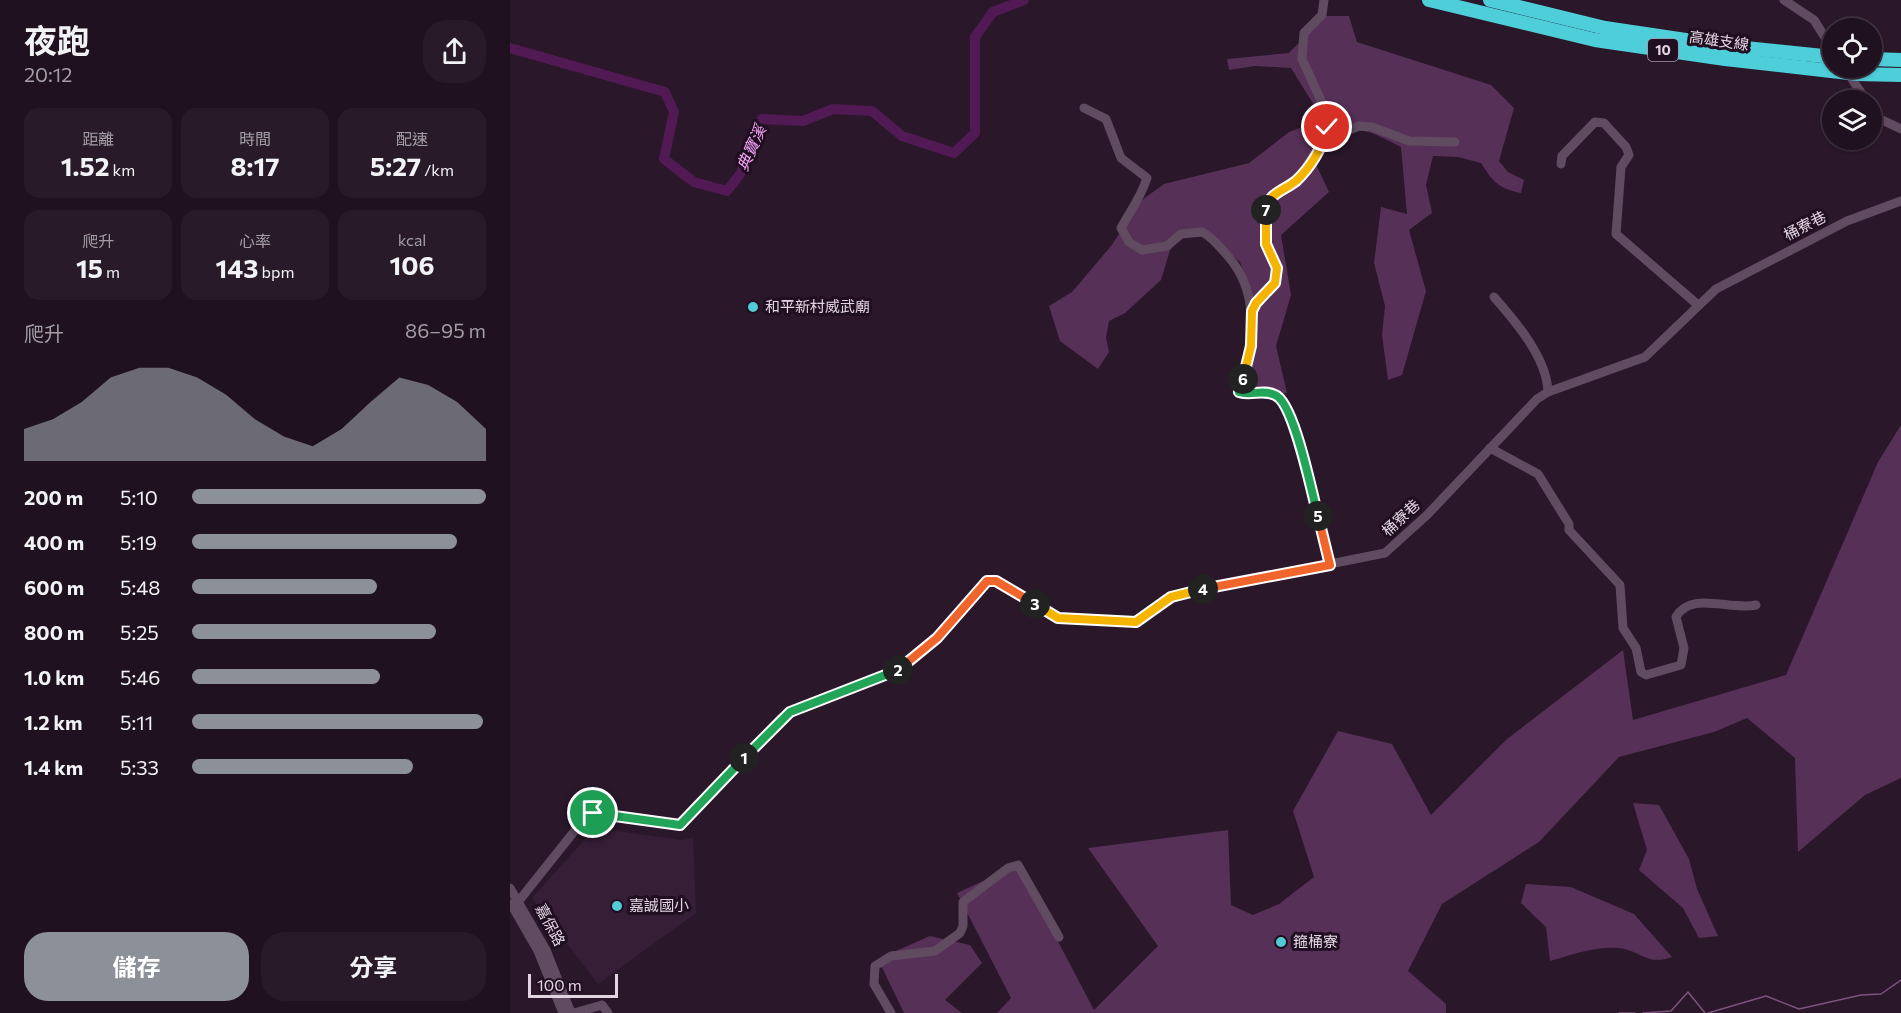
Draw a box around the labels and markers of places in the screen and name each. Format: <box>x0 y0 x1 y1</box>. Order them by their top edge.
pin <box>1301 101 1352 152</box>
pin: 7 <box>1251 195 1281 225</box>
place label: 和平新村威武廟 <box>765 297 870 315</box>
marker: 和平新村威武廟 <box>746 300 760 314</box>
pin: 6 <box>1228 364 1258 394</box>
pin: 5 <box>1303 501 1333 531</box>
pin: 4 <box>1188 574 1218 604</box>
pin: 3 <box>1020 589 1050 619</box>
pin: 2 <box>883 655 913 685</box>
pin: 1 <box>729 743 759 773</box>
pin <box>567 787 618 838</box>
place label: 嘉誠國小 <box>629 896 689 914</box>
marker: 嘉誠國小 <box>610 899 624 913</box>
place label: 箍桶寮 <box>1293 932 1338 950</box>
marker: 箍桶寮 <box>1274 935 1288 949</box>

